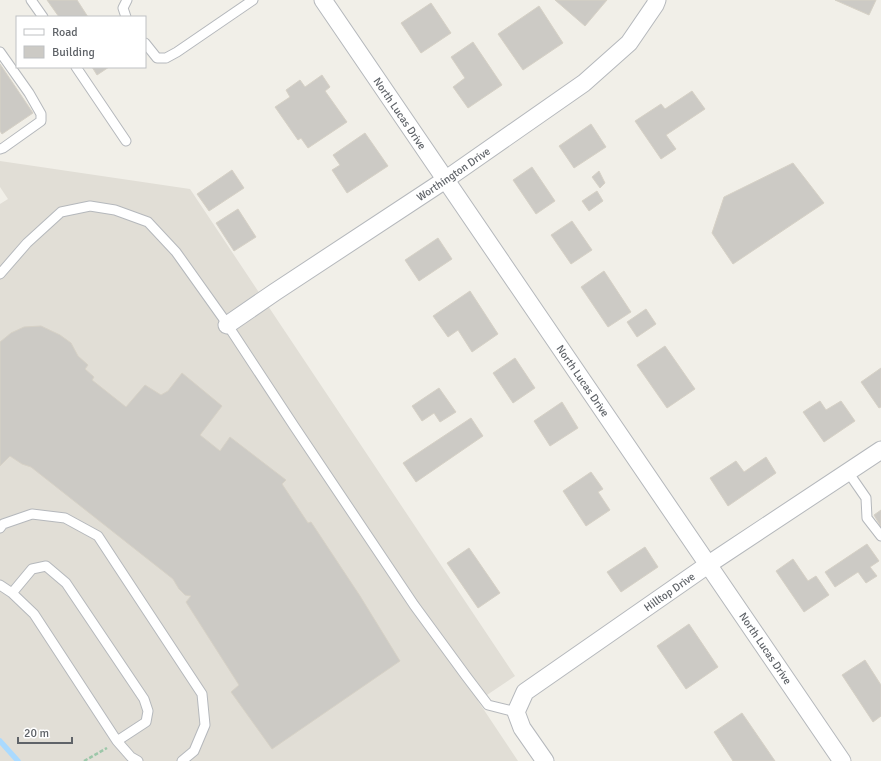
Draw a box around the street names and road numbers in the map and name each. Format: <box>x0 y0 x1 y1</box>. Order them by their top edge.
street label: North Lucas Drive <box>371 75 429 152</box>
street label: Worthington Drive <box>414 145 493 204</box>
street label: North Lucas Drive <box>553 343 612 419</box>
street label: Hilltop Drive <box>642 570 697 614</box>
street label: North Lucas Drive <box>736 610 794 687</box>

